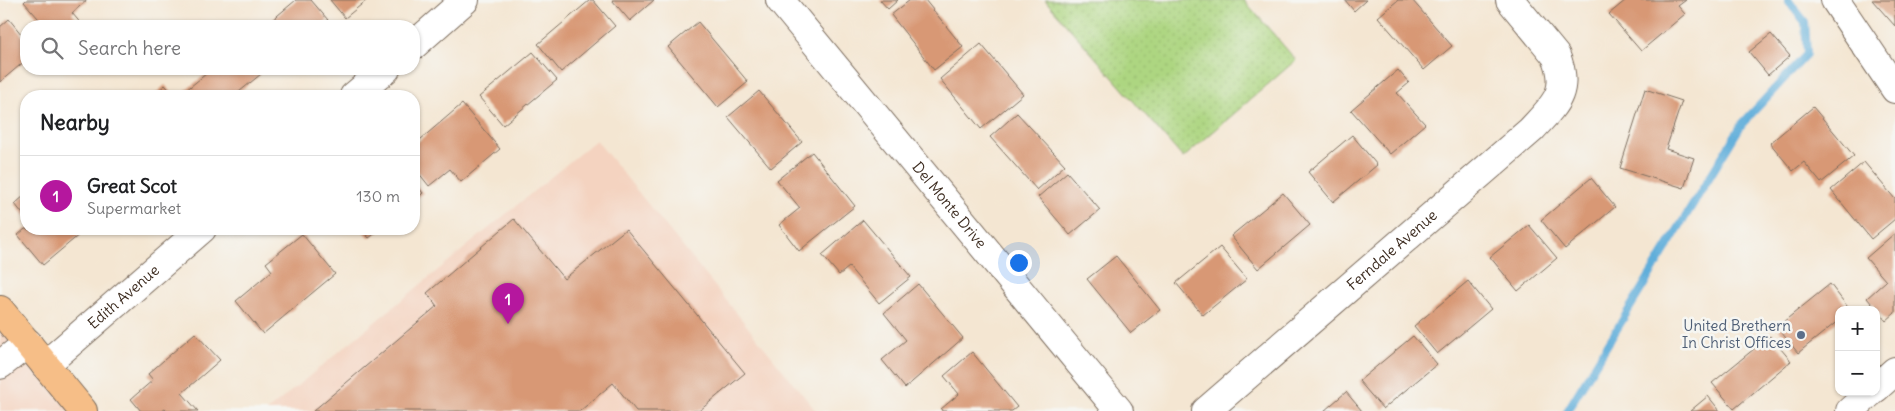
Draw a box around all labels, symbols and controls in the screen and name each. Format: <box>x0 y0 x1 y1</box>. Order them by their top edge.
search box <box>20 20 420 75</box>
icon: search <box>38 34 66 62</box>
text: Search here <box>78 36 181 60</box>
text: Nearby <box>40 109 110 136</box>
street label: Del Monte Drive <box>908 158 991 252</box>
text: Great Scot <box>87 174 177 198</box>
text: 1 <box>53 186 59 206</box>
text: 130 m <box>356 186 400 206</box>
text: Supermarket <box>87 198 181 218</box>
street label: Ferndale Avenue <box>1343 205 1441 294</box>
your location <box>1006 250 1032 276</box>
street label: Edith Avenue <box>84 260 163 333</box>
pin: 1 <box>492 283 524 324</box>
map controls <box>1835 306 1880 396</box>
button: + <box>1835 306 1880 351</box>
place label: United Brethern In Christ Offices <box>1682 316 1791 352</box>
marker: United Brethern In Christ Offices <box>1795 329 1807 341</box>
button: − <box>1835 351 1880 396</box>

